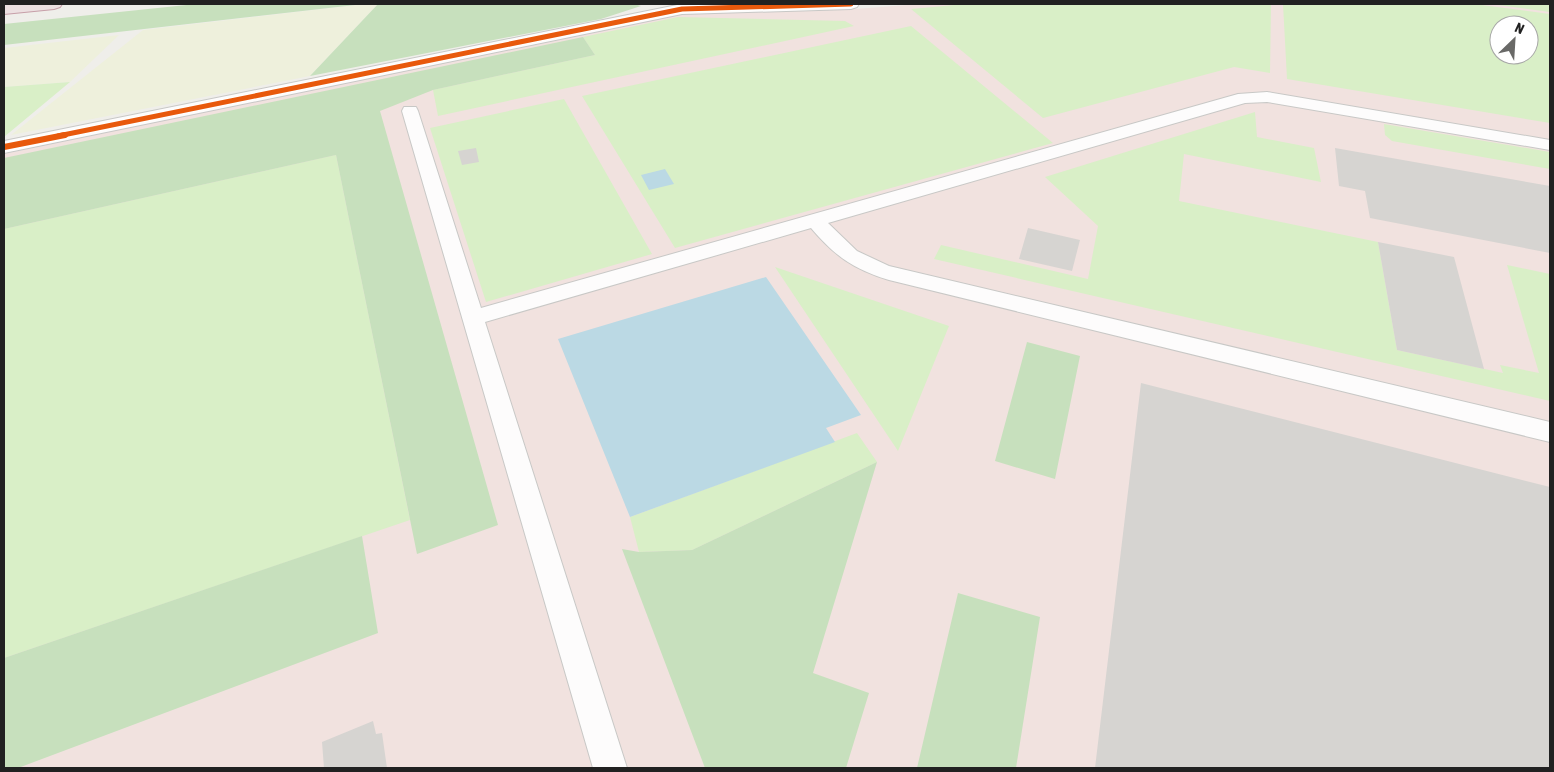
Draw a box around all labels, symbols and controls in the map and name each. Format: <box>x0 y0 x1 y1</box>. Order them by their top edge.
north arrow <box>1489 15 1539 65</box>
text: N <box>1512 19 1527 37</box>

